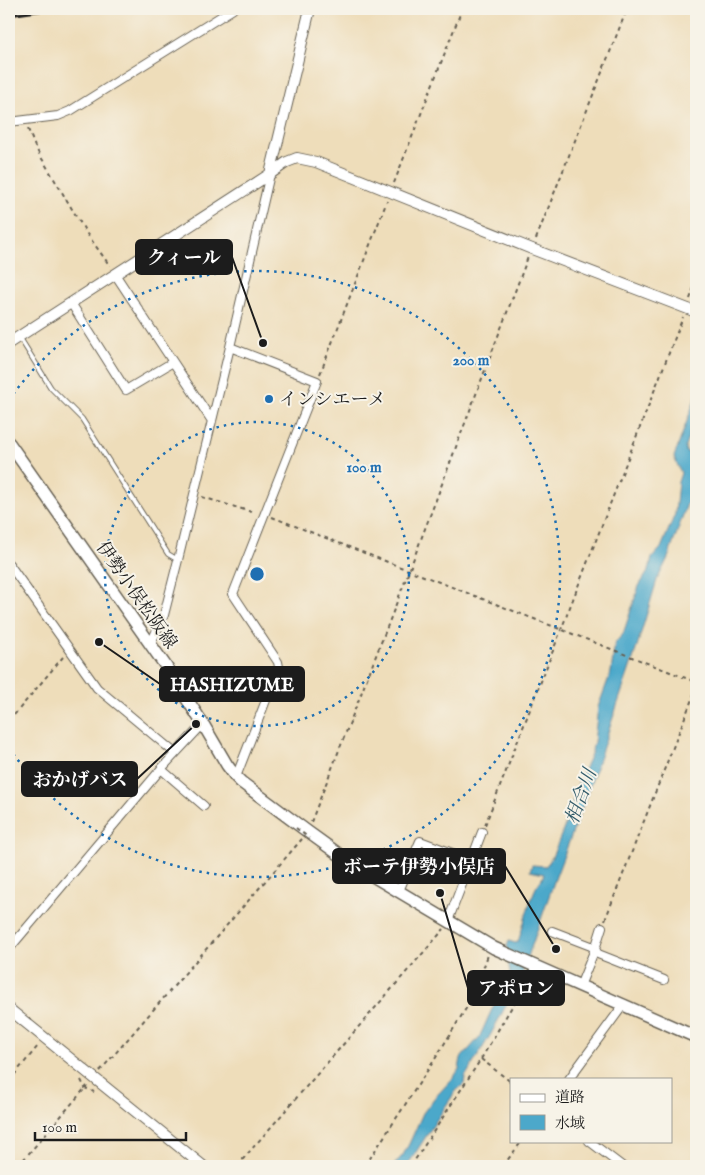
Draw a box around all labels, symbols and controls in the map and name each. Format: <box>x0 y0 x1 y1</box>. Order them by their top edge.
callout: クィール <box>136 240 232 274</box>
text: クィール <box>147 247 221 271</box>
text: 200 m <box>453 351 490 370</box>
place label: インシエーメ <box>279 389 386 412</box>
marker: インシエーメ <box>263 393 275 405</box>
text: 100 m <box>346 458 382 477</box>
street label: 伊勢小俣松阪線 <box>90 538 181 654</box>
centre of rings <box>248 565 266 583</box>
callout: HASHIZUME <box>160 667 304 701</box>
text: HASHIZUME <box>170 674 294 698</box>
callout: おかげバス <box>22 762 137 796</box>
water label: 相合川 <box>561 764 604 828</box>
text: おかげバス <box>32 769 128 793</box>
callout: ボーテ伊勢小俣店 <box>333 849 505 883</box>
text: ボーテ伊勢小俣店 <box>343 856 495 880</box>
callout: アポロン <box>468 971 564 1005</box>
text: アポロン <box>478 978 554 1002</box>
legend <box>510 1078 672 1142</box>
text: 道路 <box>555 1088 585 1107</box>
scale bar <box>35 1110 186 1142</box>
text: 水域 <box>555 1114 585 1133</box>
text: 100 m <box>42 1118 78 1137</box>

